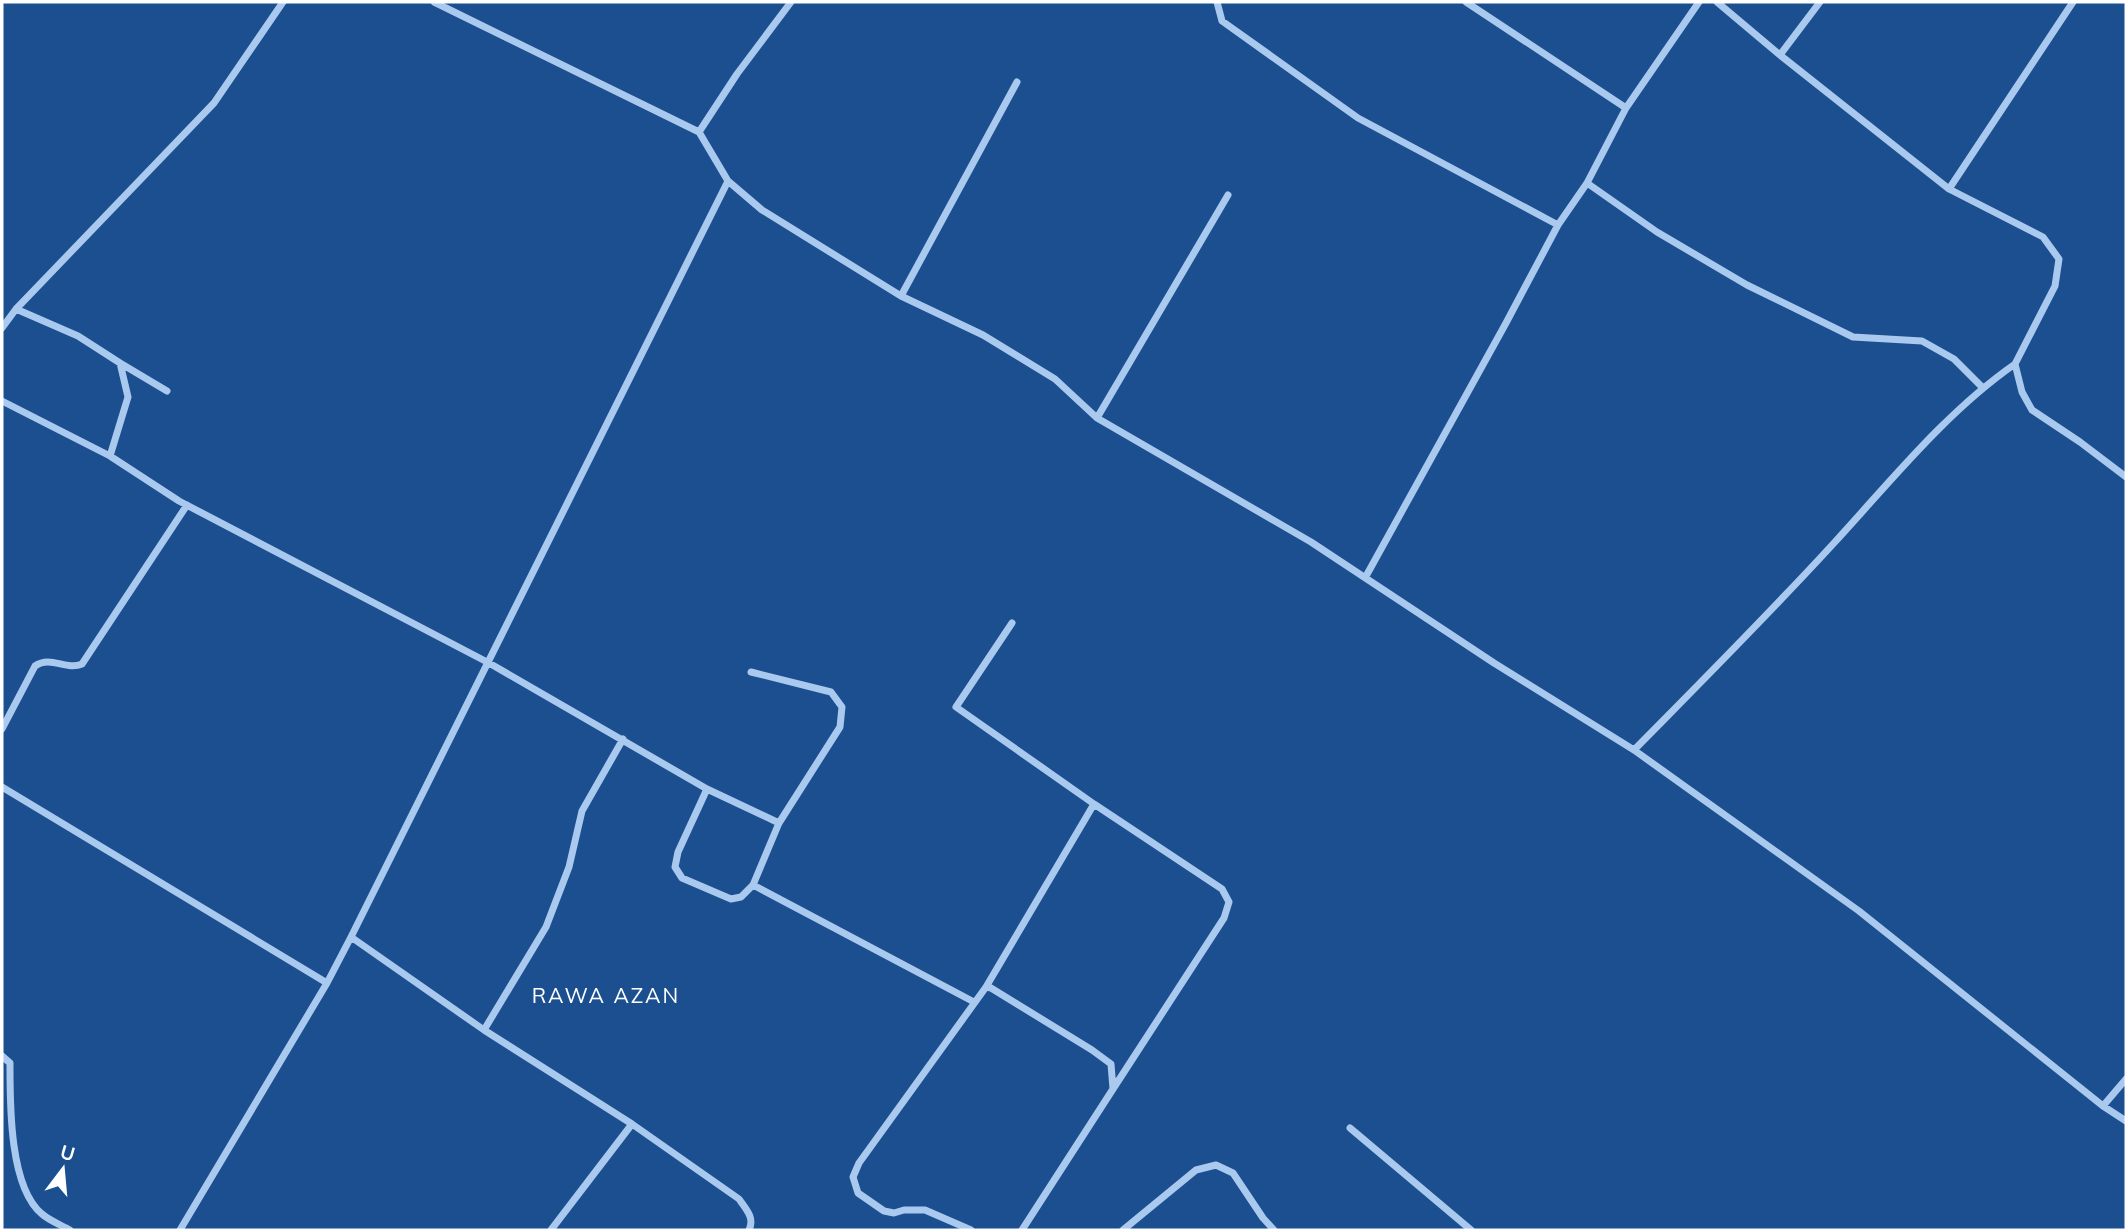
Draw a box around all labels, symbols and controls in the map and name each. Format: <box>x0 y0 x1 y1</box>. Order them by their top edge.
district label: RAWA AZAN <box>532 982 680 1008</box>
north arrow <box>28 1134 98 1204</box>
text: U <box>58 1139 78 1166</box>

